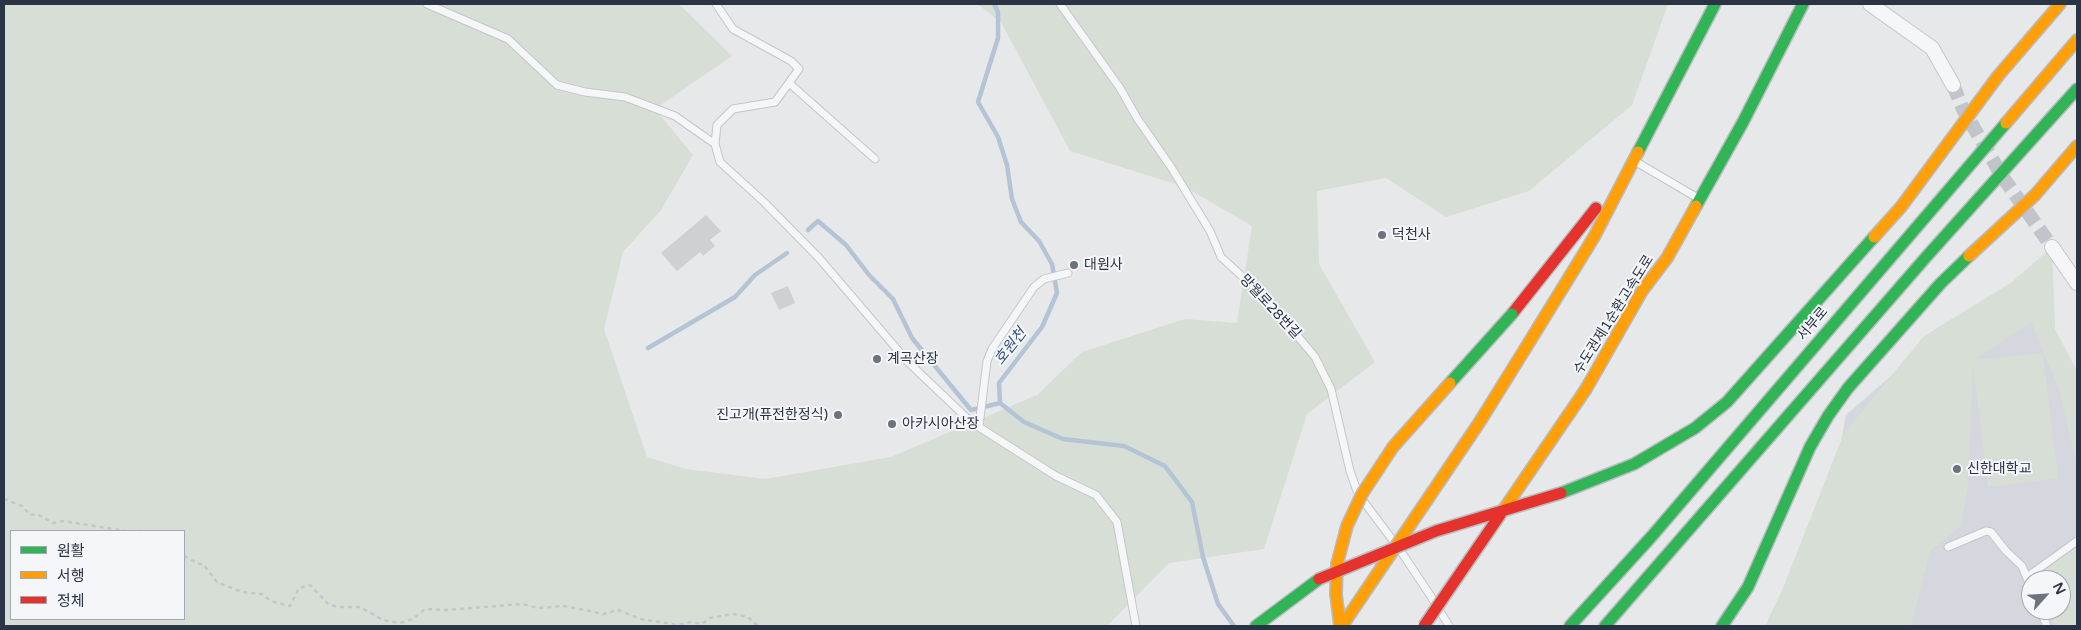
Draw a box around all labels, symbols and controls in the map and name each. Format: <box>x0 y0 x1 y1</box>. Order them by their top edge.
place label: 덕천사 <box>1392 227 1431 243</box>
marker: 덕천사 <box>1376 229 1388 241</box>
street label: 수도권제1순환고속도로 <box>1570 252 1658 378</box>
place label: 대원사 <box>1084 257 1123 273</box>
marker: 대원사 <box>1068 259 1080 271</box>
street label: 망월로28번길 <box>1236 271 1304 343</box>
street label: 서부로 <box>1794 304 1832 344</box>
water label: 호원천 <box>991 325 1031 369</box>
place label: 계곡산장 <box>887 351 939 367</box>
marker: 계곡산장 <box>871 353 883 365</box>
place label: 진고개(퓨전한정식) <box>716 407 828 423</box>
marker: 진고개(퓨전한정식) <box>832 409 844 421</box>
place label: 아카시아산장 <box>902 416 979 432</box>
marker: 아카시아산장 <box>886 418 898 430</box>
place label: 신한대학교 <box>1967 461 2031 477</box>
marker: 신한대학교 <box>1951 463 1963 475</box>
legend <box>10 530 185 620</box>
text: 원활 <box>57 542 85 560</box>
text: 서행 <box>57 567 85 585</box>
north arrow <box>2021 570 2071 620</box>
text: N <box>2049 580 2069 597</box>
text: 정체 <box>57 592 85 610</box>

